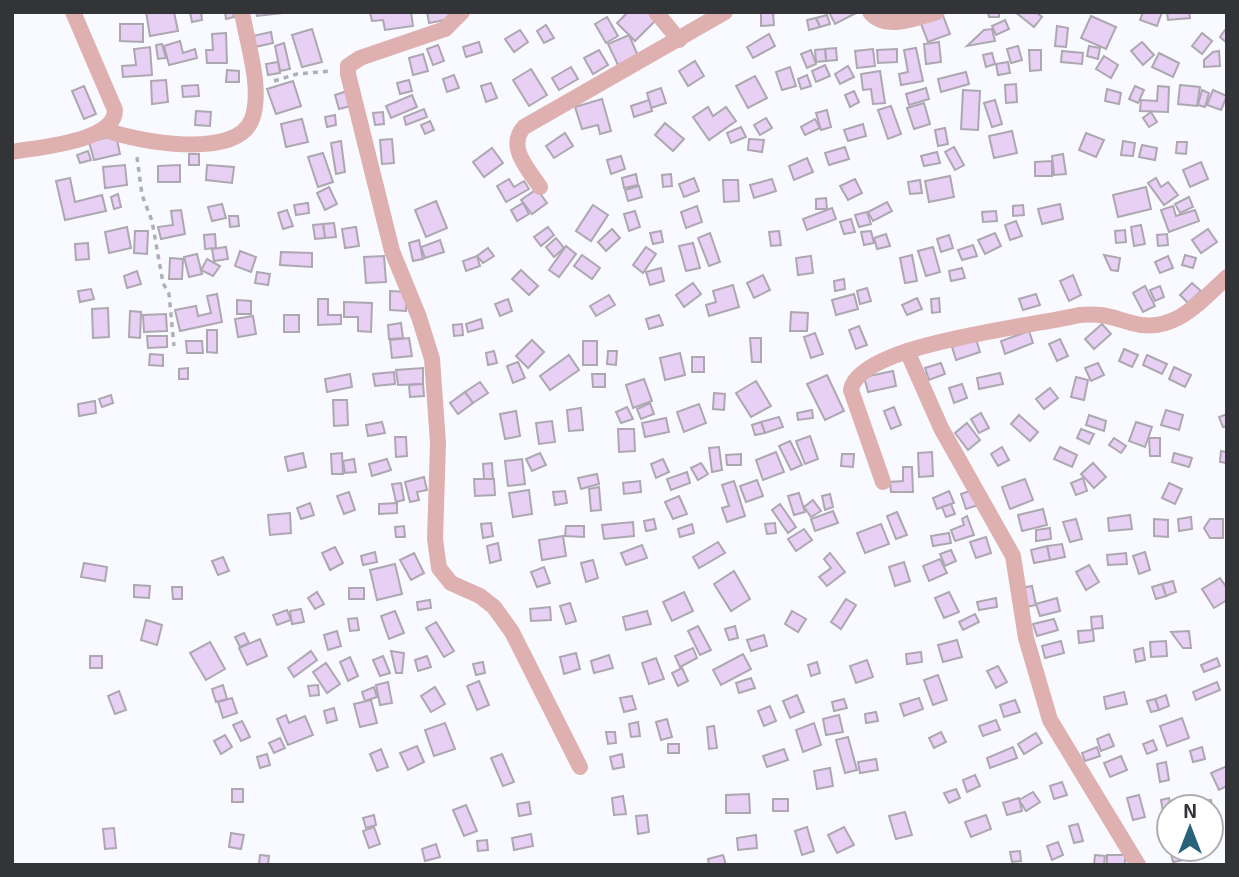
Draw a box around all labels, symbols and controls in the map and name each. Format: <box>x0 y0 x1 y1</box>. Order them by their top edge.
north arrow <box>1155 793 1225 863</box>
text: N <box>1183 799 1197 822</box>

